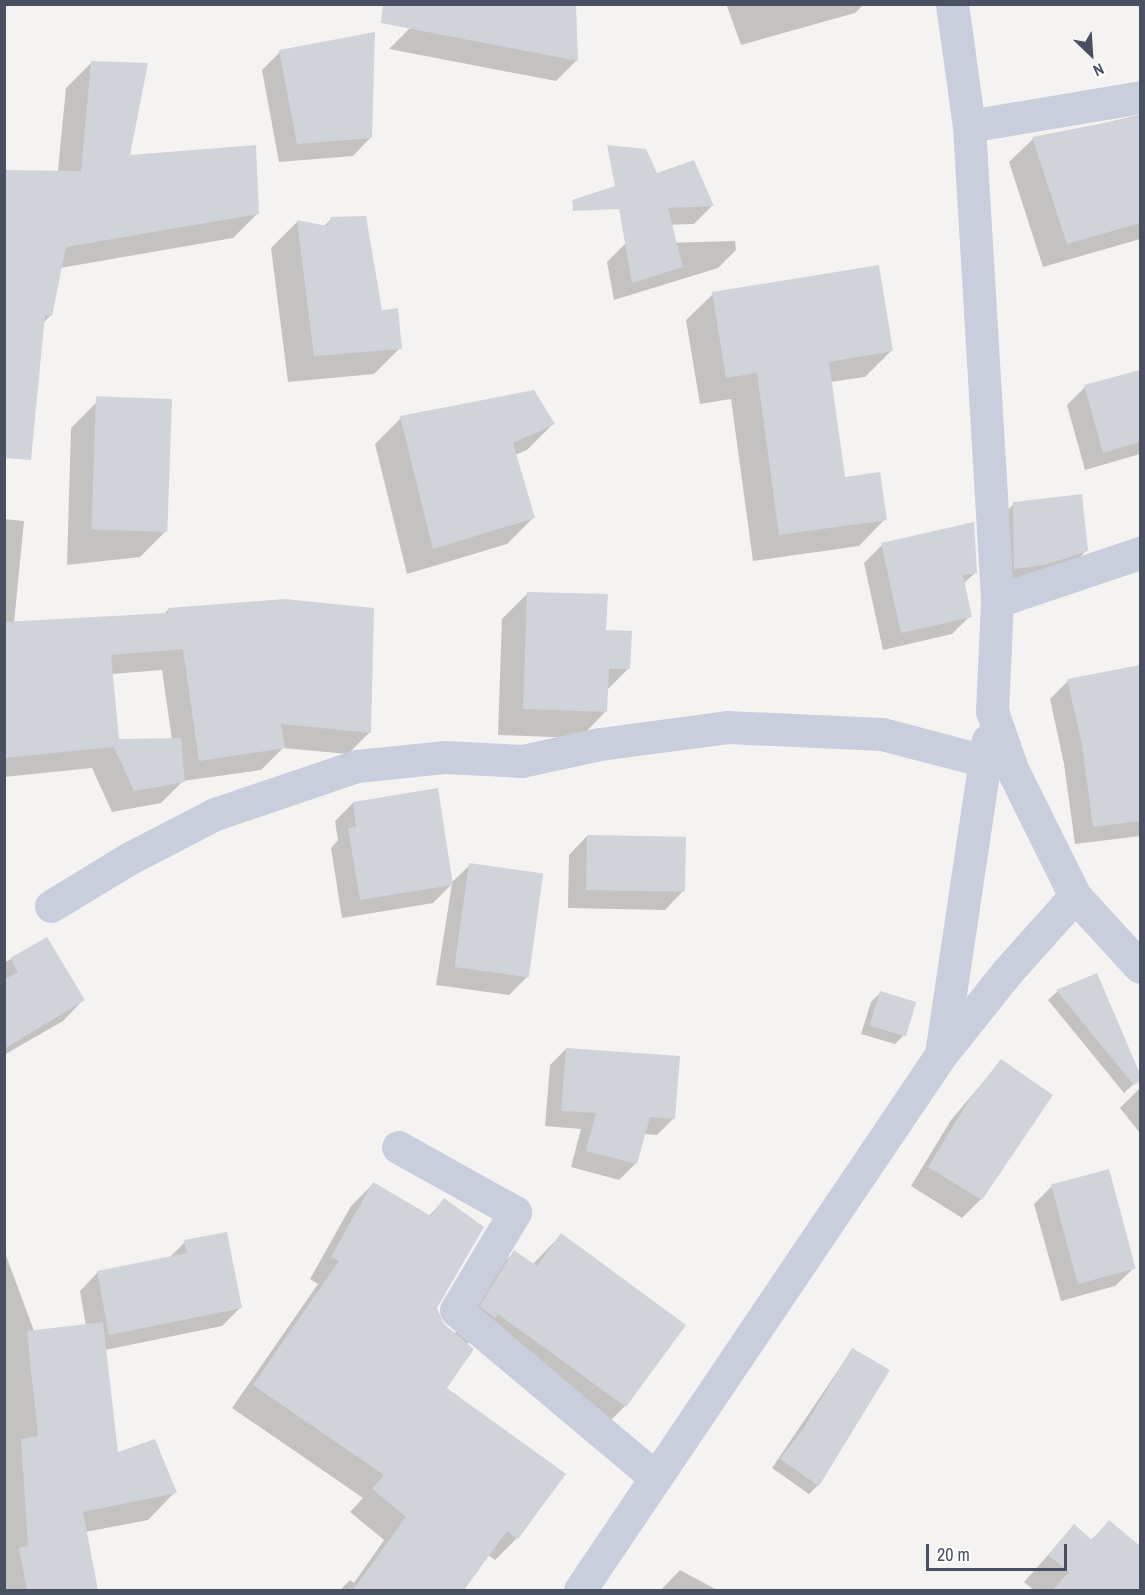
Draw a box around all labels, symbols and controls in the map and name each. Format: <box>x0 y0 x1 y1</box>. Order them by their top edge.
north arrow <box>1061 24 1121 84</box>
text: N <box>1090 58 1108 82</box>
scale bar <box>929 1532 1070 1570</box>
text: 20 m <box>937 1542 970 1567</box>

